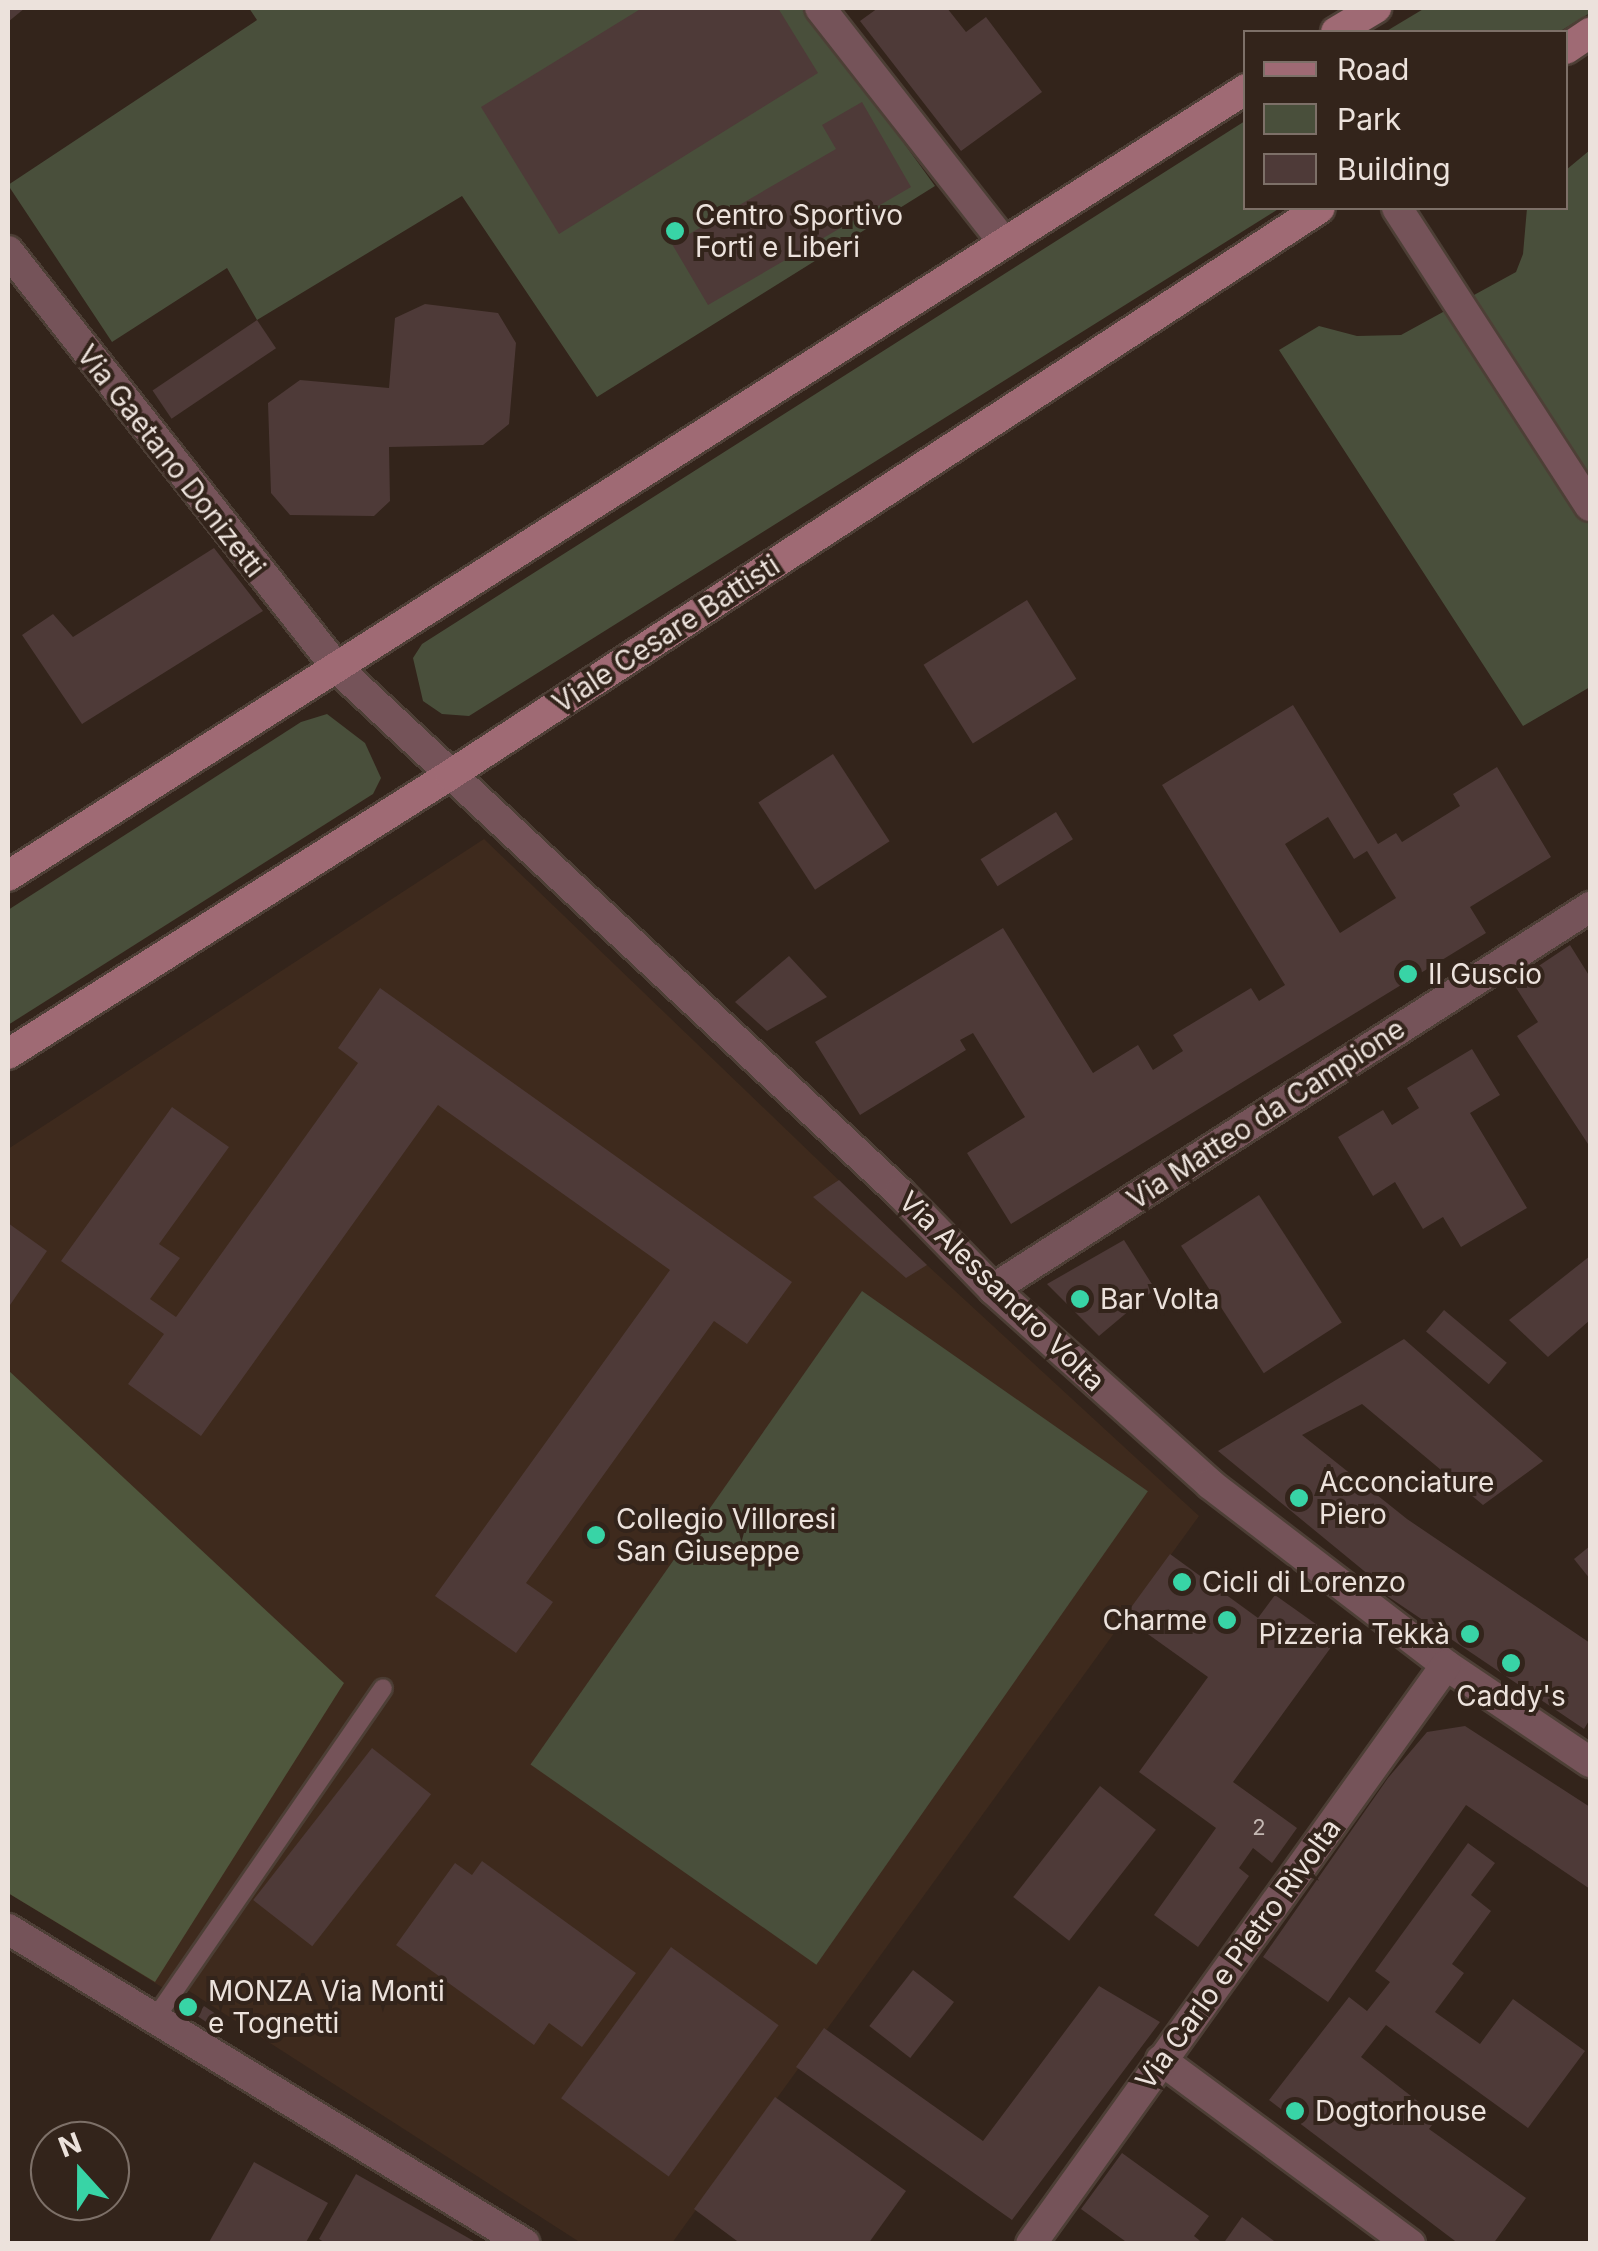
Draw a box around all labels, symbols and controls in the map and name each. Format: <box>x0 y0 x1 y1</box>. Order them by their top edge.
legend <box>1243 30 1568 210</box>
text: Road <box>1337 51 1409 87</box>
text: Park <box>1337 101 1401 137</box>
text: Building <box>1337 151 1451 187</box>
place label: Centro Sportivo Forti e Liberi <box>695 198 903 264</box>
marker: Centro Sportivo Forti e Liberi <box>664 220 686 242</box>
street label: Via Gaetano Donizetti <box>70 338 272 584</box>
street label: Viale Cesare Battisti <box>546 548 786 720</box>
place label: Il Guscio <box>1428 957 1542 991</box>
marker: Il Guscio <box>1397 963 1419 985</box>
street label: Via Matteo da Campione <box>1121 1012 1411 1216</box>
street label: Via Alessandro Volta <box>892 1184 1112 1398</box>
place label: Bar Volta <box>1100 1282 1219 1316</box>
marker: Bar Volta <box>1069 1288 1091 1310</box>
place label: Acconciature Piero <box>1319 1465 1494 1531</box>
marker: Acconciature Piero <box>1288 1487 1310 1509</box>
place label: Collegio Villoresi San Giuseppe <box>616 1502 836 1568</box>
marker: Collegio Villoresi San Giuseppe <box>585 1524 607 1546</box>
place label: Cicli di Lorenzo <box>1202 1565 1406 1599</box>
marker: Cicli di Lorenzo <box>1171 1571 1193 1593</box>
place label: Charme <box>1102 1603 1207 1637</box>
marker: Charme <box>1216 1609 1238 1631</box>
place label: Pizzeria Tekkà <box>1258 1617 1450 1651</box>
marker: Pizzeria Tekkà <box>1459 1623 1481 1645</box>
marker: Caddy's <box>1500 1652 1522 1674</box>
place label: Caddy's <box>1456 1679 1566 1713</box>
street label: Via Carlo e Pietro Rivolta <box>1128 1812 1348 2096</box>
house number: 2 <box>1252 1815 1266 1841</box>
place label: MONZA Via Monti e Tognetti <box>208 1974 445 2040</box>
marker: MONZA Via Monti e Tognetti <box>177 1996 199 2018</box>
place label: Dogtorhouse <box>1315 2094 1487 2128</box>
marker: Dogtorhouse <box>1284 2100 1306 2122</box>
north arrow <box>30 2121 130 2221</box>
text: N <box>54 2125 86 2165</box>

